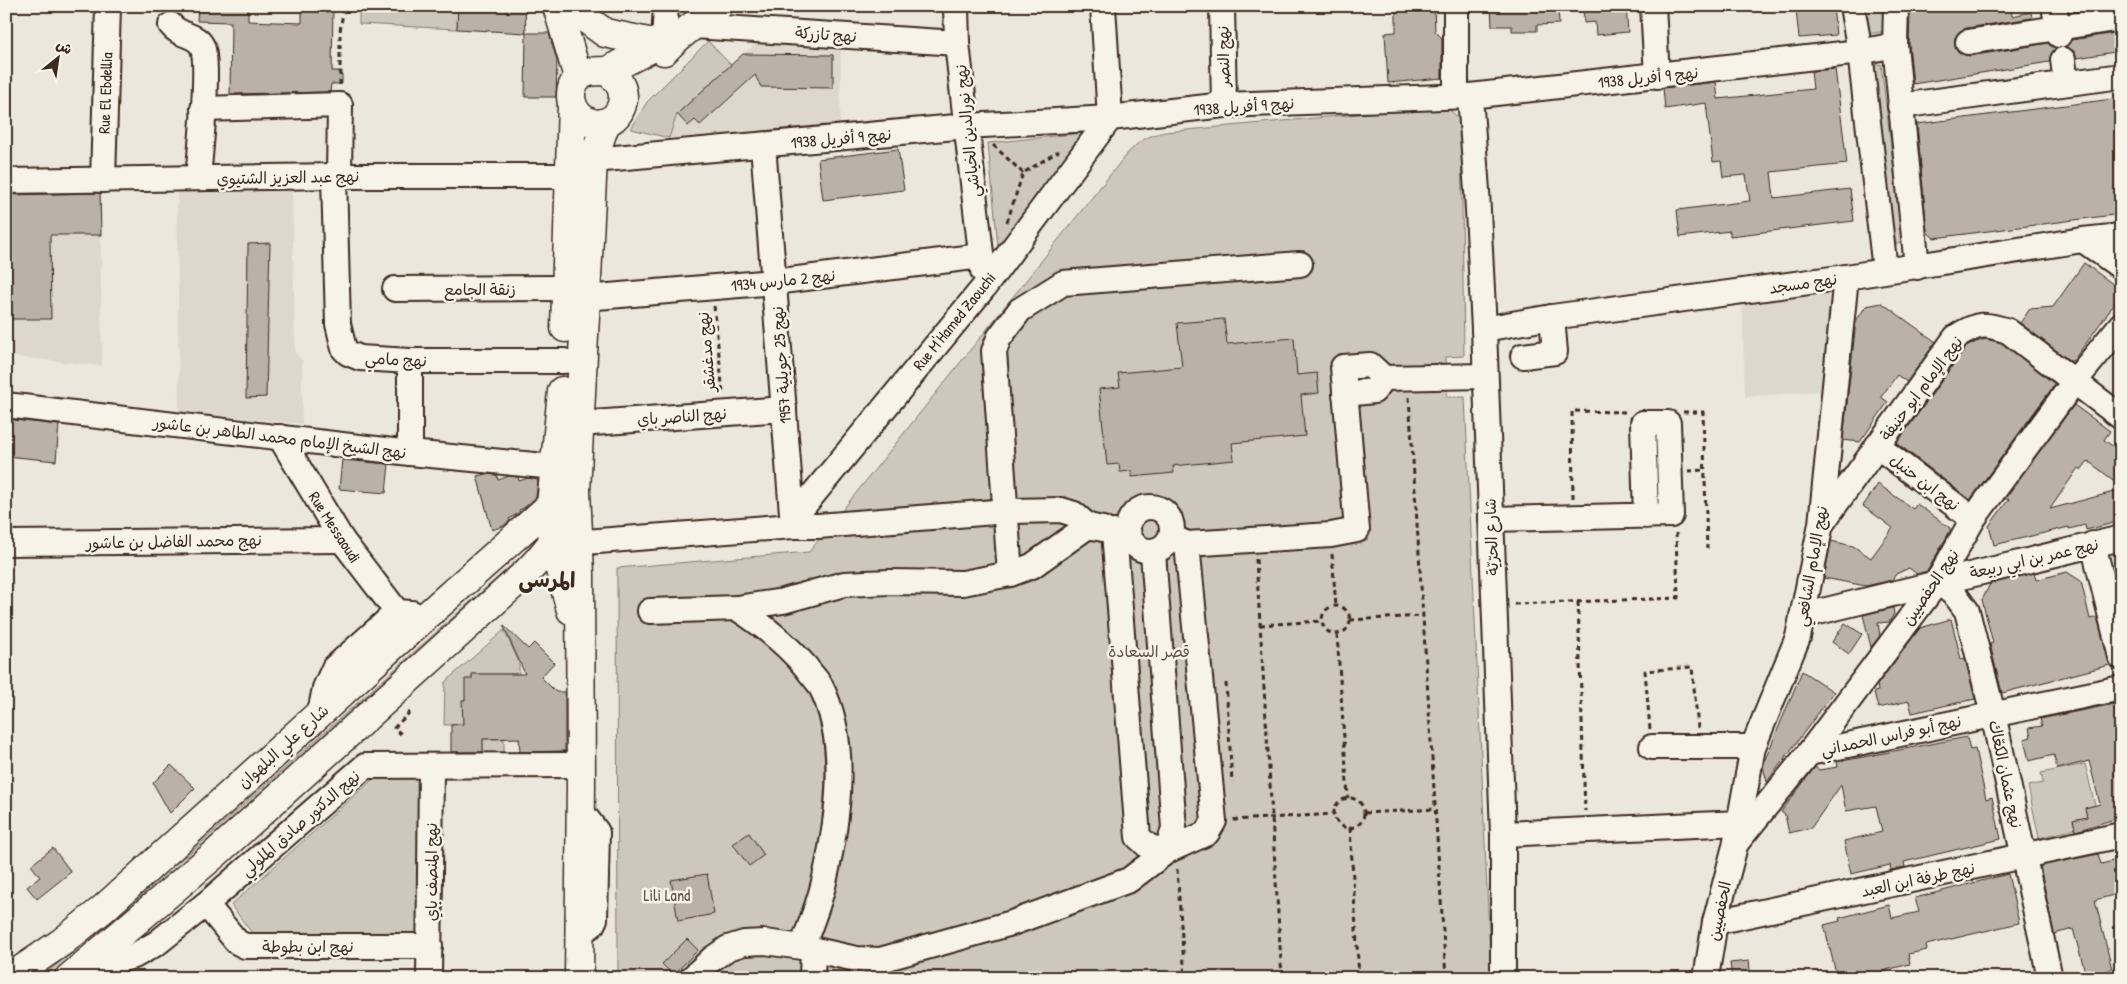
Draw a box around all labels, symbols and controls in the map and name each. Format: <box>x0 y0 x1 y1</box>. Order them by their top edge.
street label: نهج تازركة <box>794 21 858 47</box>
street label: نهج النصر <box>1211 25 1235 89</box>
north arrow <box>32 32 82 82</box>
text: ش <box>53 34 76 58</box>
street label: Rue El Ebdellia <box>93 52 117 134</box>
street label: نهج 9 أفريل 1938 <box>1597 61 1699 93</box>
street label: نهج نورالدين الخياشي <box>949 63 989 199</box>
street label: نهج 9 أفريل 1938 <box>1193 92 1295 120</box>
street label: نهج 9 أفريل 1938 <box>790 123 892 153</box>
street label: نهج عبد العزيز الشتيوي <box>216 165 360 190</box>
street label: نهج 2 مارس 1934 <box>730 264 836 296</box>
street label: Rue M'Hamed Zaouchi <box>908 267 1000 375</box>
street label: نهج مسجد <box>1768 267 1838 299</box>
street label: زنقة الجامع <box>444 278 516 301</box>
street label: نهج 25 جويلية 1957 <box>766 306 796 424</box>
street label: نهج مدغشقر <box>692 311 721 395</box>
street label: نهج الإمام ابو حنيفة <box>1874 331 1969 446</box>
street label: نهج مامي <box>364 346 427 376</box>
street label: نهج الناصر باي <box>636 402 728 431</box>
street label: نهج الشيخ الإمام محمد الطاهر بن عاشور <box>150 410 408 465</box>
street label: نهج ابن حنبل <box>1886 448 1964 516</box>
street label: Rue Messaoudi <box>304 487 366 567</box>
street label: شارع الحرّيّة <box>1479 498 1504 576</box>
street label: نهج الإمام الشافعي <box>1790 504 1836 629</box>
street label: نهج محمد الفاضل بن عاشور <box>84 528 262 554</box>
street label: نهج عمر بن ابي ربيعة <box>1967 532 2102 587</box>
street label: نهج الحفصيين <box>1896 544 1964 630</box>
district label: المرسى <box>519 565 575 594</box>
park label: قصر السعادة <box>1108 640 1190 662</box>
street label: شارع علي البلهوان <box>233 699 336 796</box>
street label: نهج أبو فراس الحمداني <box>1819 709 1964 765</box>
street label: نهج عثمان الكعّاك <box>1984 718 2028 830</box>
street label: نهج الدكتور صادق الملولي <box>235 765 367 884</box>
street label: نهج المنصف باي <box>420 823 443 921</box>
street label: نهج طرفة ابن العبد <box>1859 856 1977 902</box>
street label: الحفصيين <box>1702 879 1736 943</box>
park label: Lili Land <box>644 884 690 906</box>
street label: نهج ابن بطوطة <box>262 935 354 957</box>

